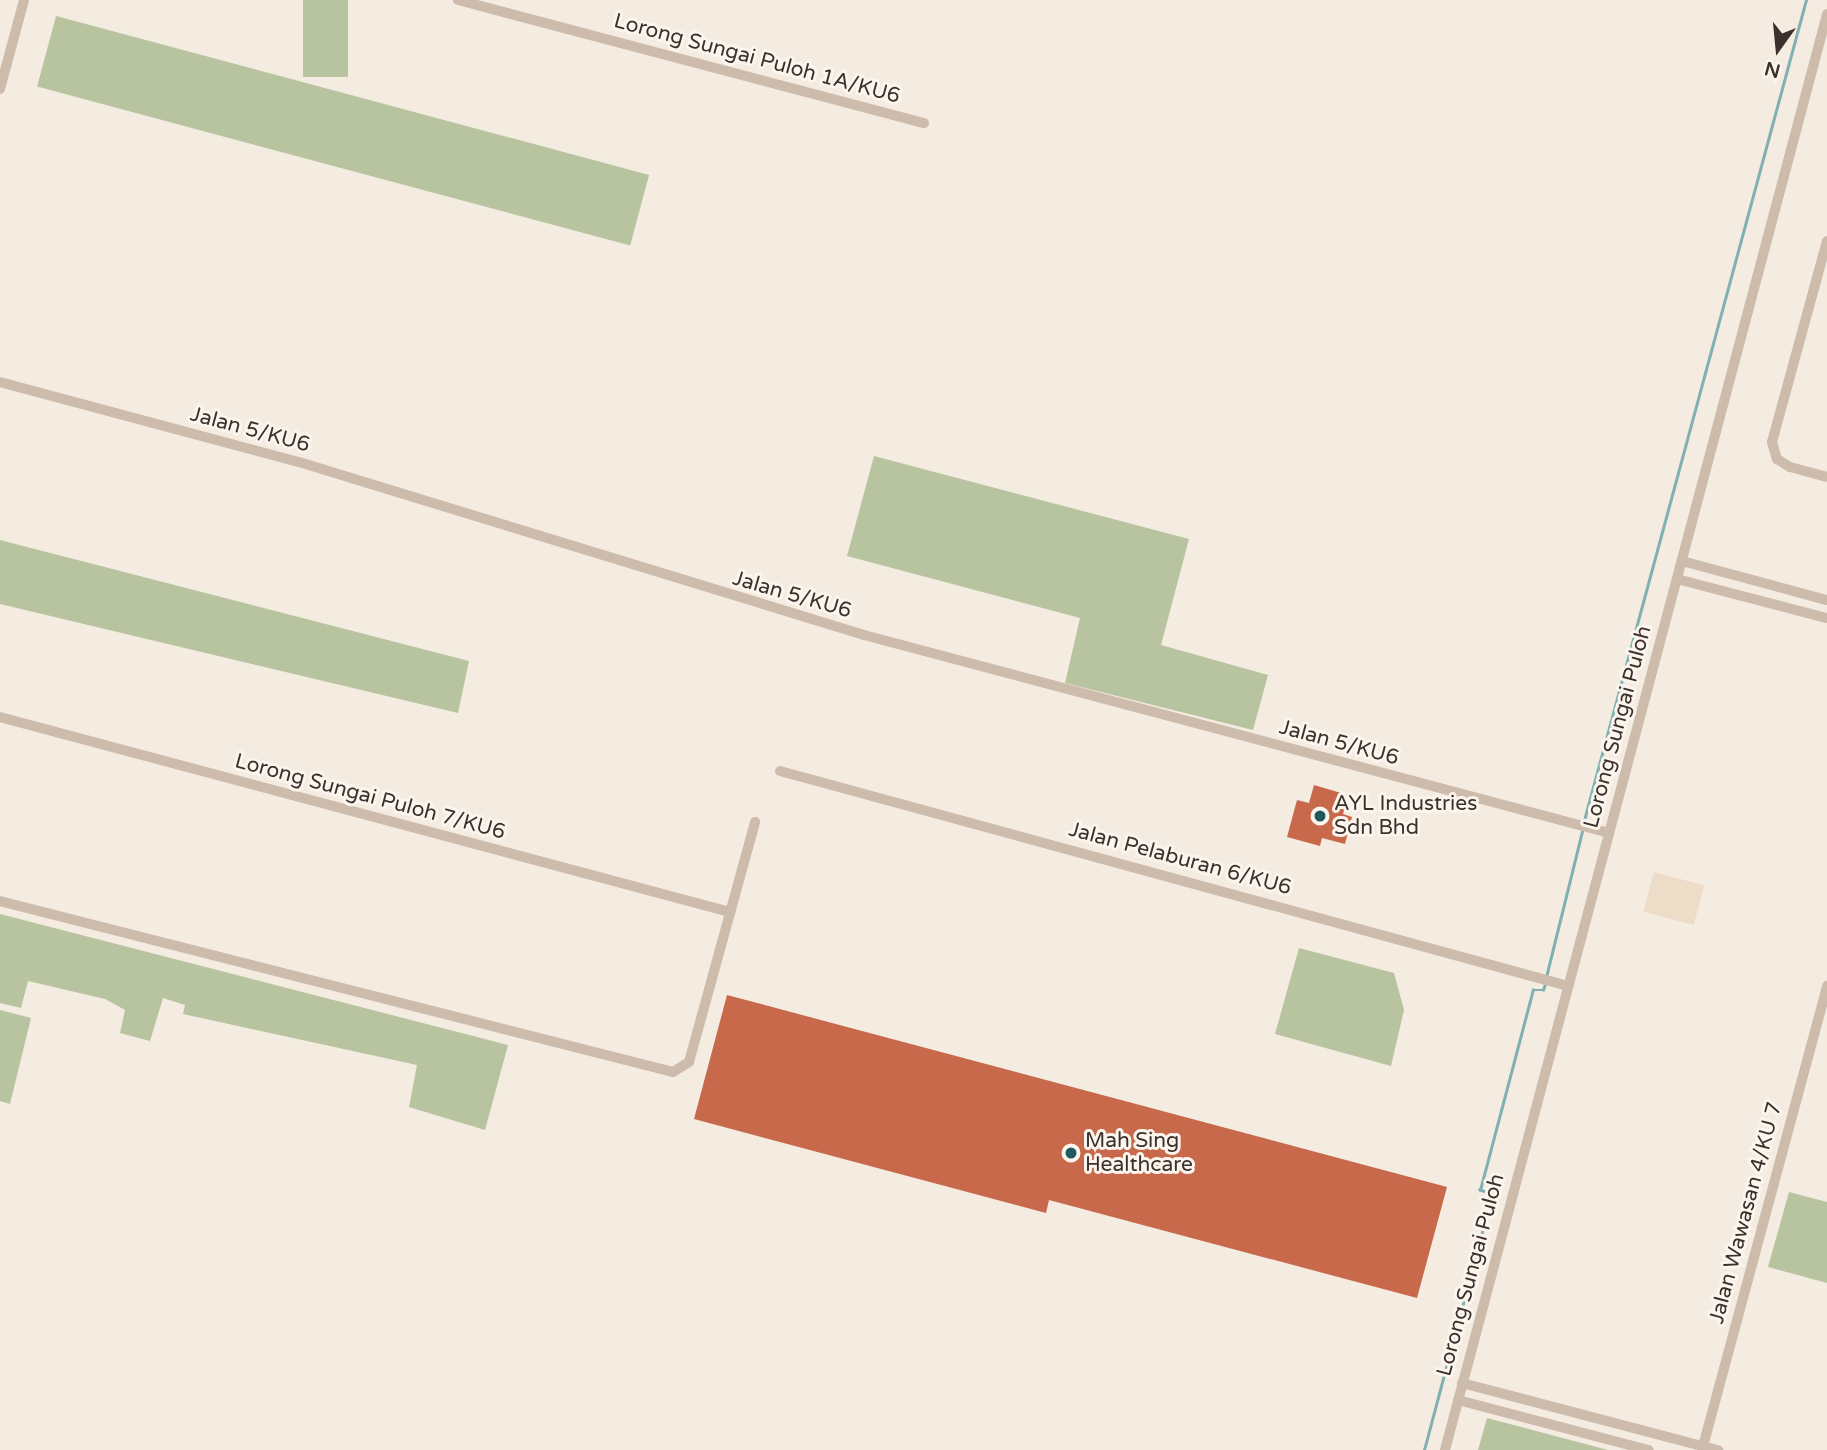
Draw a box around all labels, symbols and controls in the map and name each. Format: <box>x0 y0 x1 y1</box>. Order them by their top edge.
street label: Lorong Sungai Puloh 1A/KU6 <box>611 9 903 109</box>
north arrow <box>1743 14 1813 84</box>
text: N <box>1762 57 1783 82</box>
street label: Jalan 5/KU6 <box>188 402 312 458</box>
street label: Jalan 5/KU6 <box>730 566 854 624</box>
street label: Lorong Sungai Puloh <box>1579 623 1657 831</box>
street label: Jalan 5/KU6 <box>1277 715 1401 771</box>
street label: Lorong Sungai Puloh 7/KU6 <box>232 749 508 845</box>
place label: AYL Industries Sdn Bhd <box>1334 791 1477 841</box>
marker: AYL Industries Sdn Bhd <box>1312 808 1328 824</box>
street label: Jalan Pelaburan 6/KU6 <box>1066 817 1294 901</box>
street label: Jalan Wawasan 4/KU 7 <box>1704 1099 1788 1327</box>
place label: Mah Sing Healthcare <box>1085 1128 1193 1178</box>
marker: Mah Sing Healthcare <box>1063 1145 1079 1161</box>
street label: Lorong Sungai Puloh <box>1432 1171 1510 1379</box>

